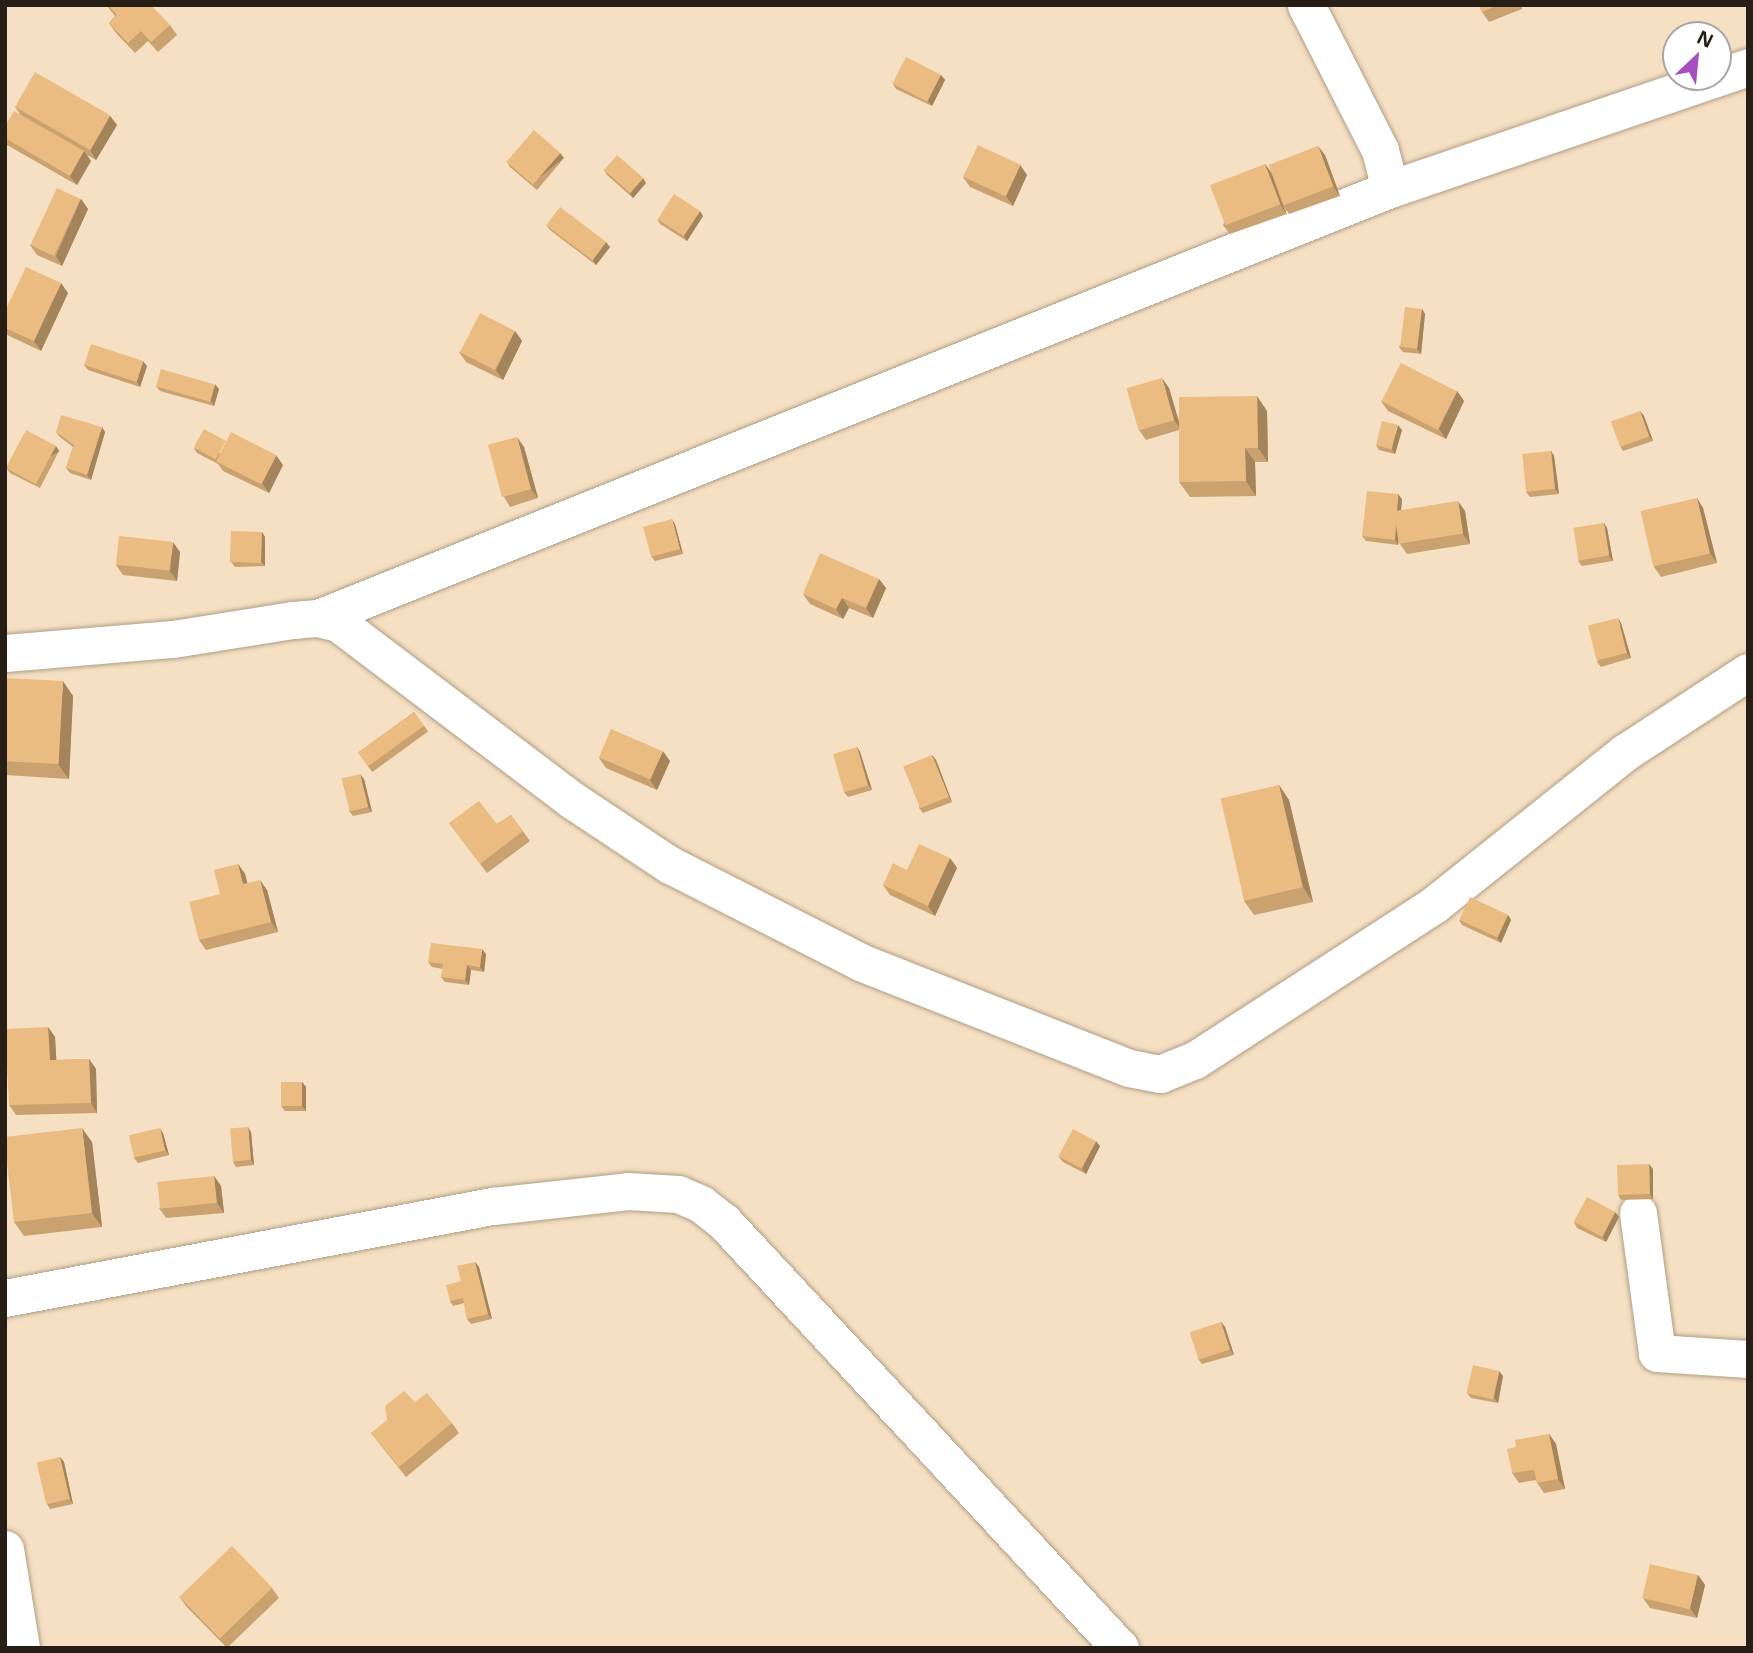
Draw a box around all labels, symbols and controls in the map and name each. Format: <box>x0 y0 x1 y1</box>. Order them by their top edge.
north arrow <box>1662 21 1732 91</box>
text: N <box>1693 24 1718 54</box>

